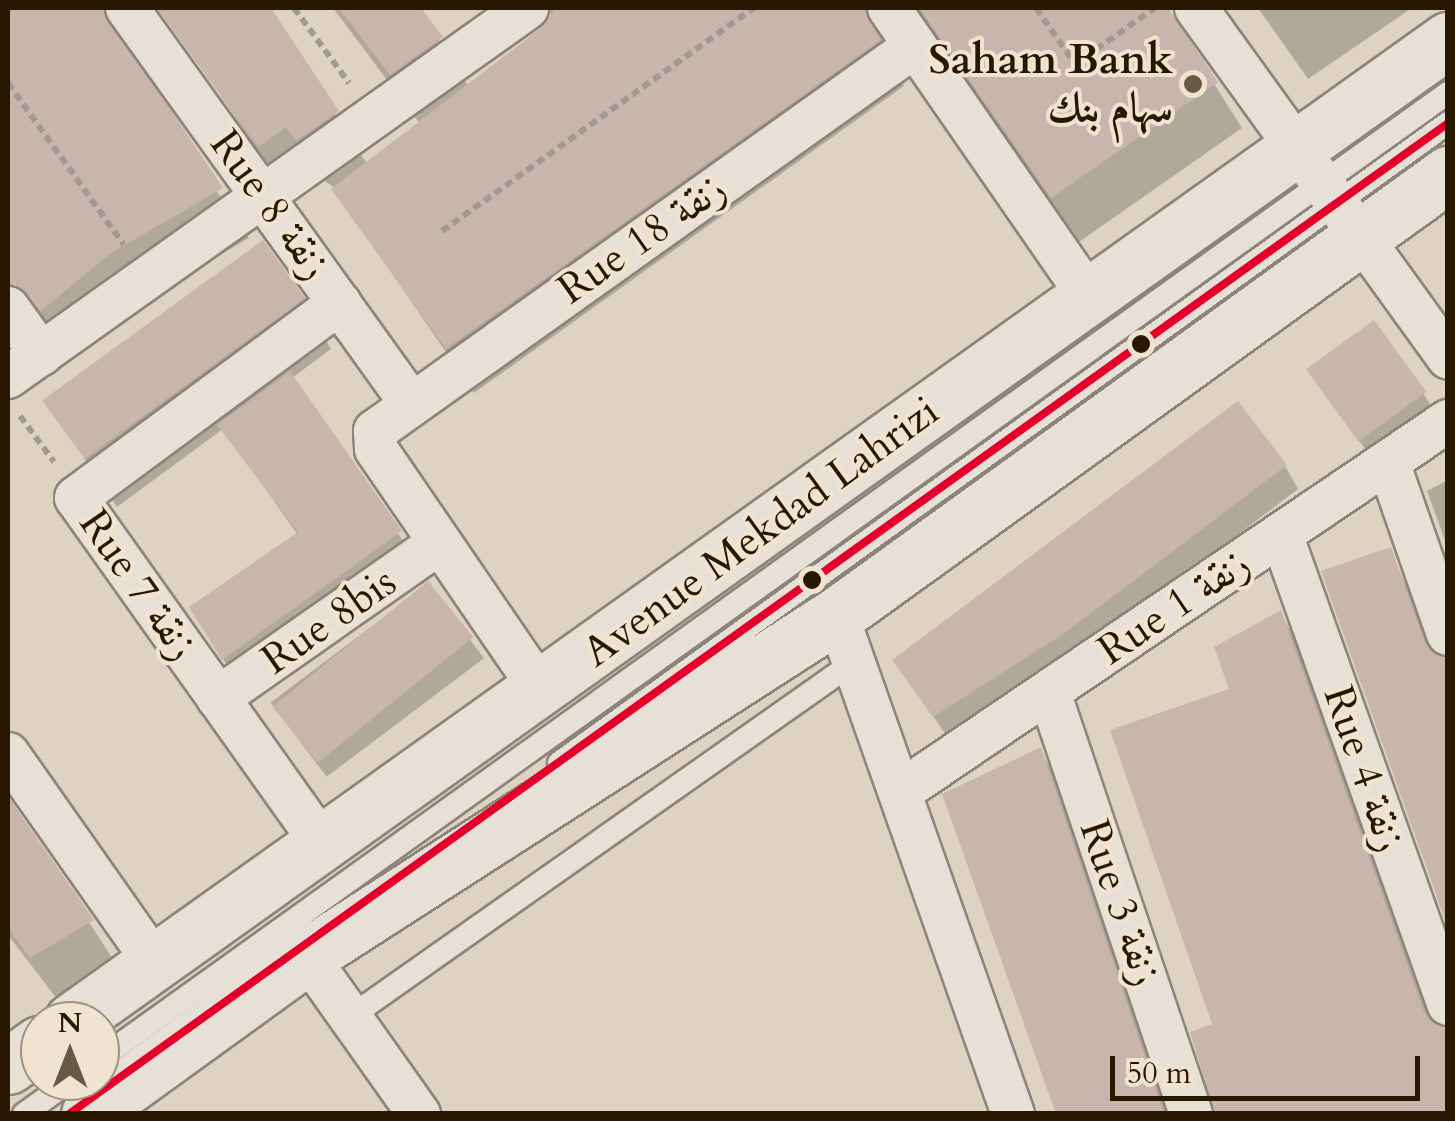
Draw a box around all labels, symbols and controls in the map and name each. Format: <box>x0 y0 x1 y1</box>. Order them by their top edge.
place label: Saham Bank سهام بنك <box>928 35 1173 134</box>
marker: Saham Bank سهام بنك <box>1182 73 1204 95</box>
street label: Rue 8 زنقة <box>199 121 341 289</box>
street label: Rue 18 زنقة <box>548 163 736 315</box>
unlabelled marker <box>1131 334 1151 354</box>
street label: Avenue Mekdad Lahrizi <box>573 386 949 678</box>
street label: Rue 7 زنقة <box>68 500 208 670</box>
street label: Rue 1 زنقة <box>1089 538 1259 676</box>
street label: Rue 8bis <box>252 557 406 685</box>
unlabelled marker <box>802 570 822 590</box>
street label: Rue 4 زنقة <box>1312 680 1416 858</box>
street label: Rue 3 زنقة <box>1068 814 1172 992</box>
north arrow <box>20 1001 120 1101</box>
text: N <box>58 1004 82 1042</box>
scale bar <box>1115 1036 1425 1098</box>
text: 50 m <box>1127 1053 1191 1094</box>

